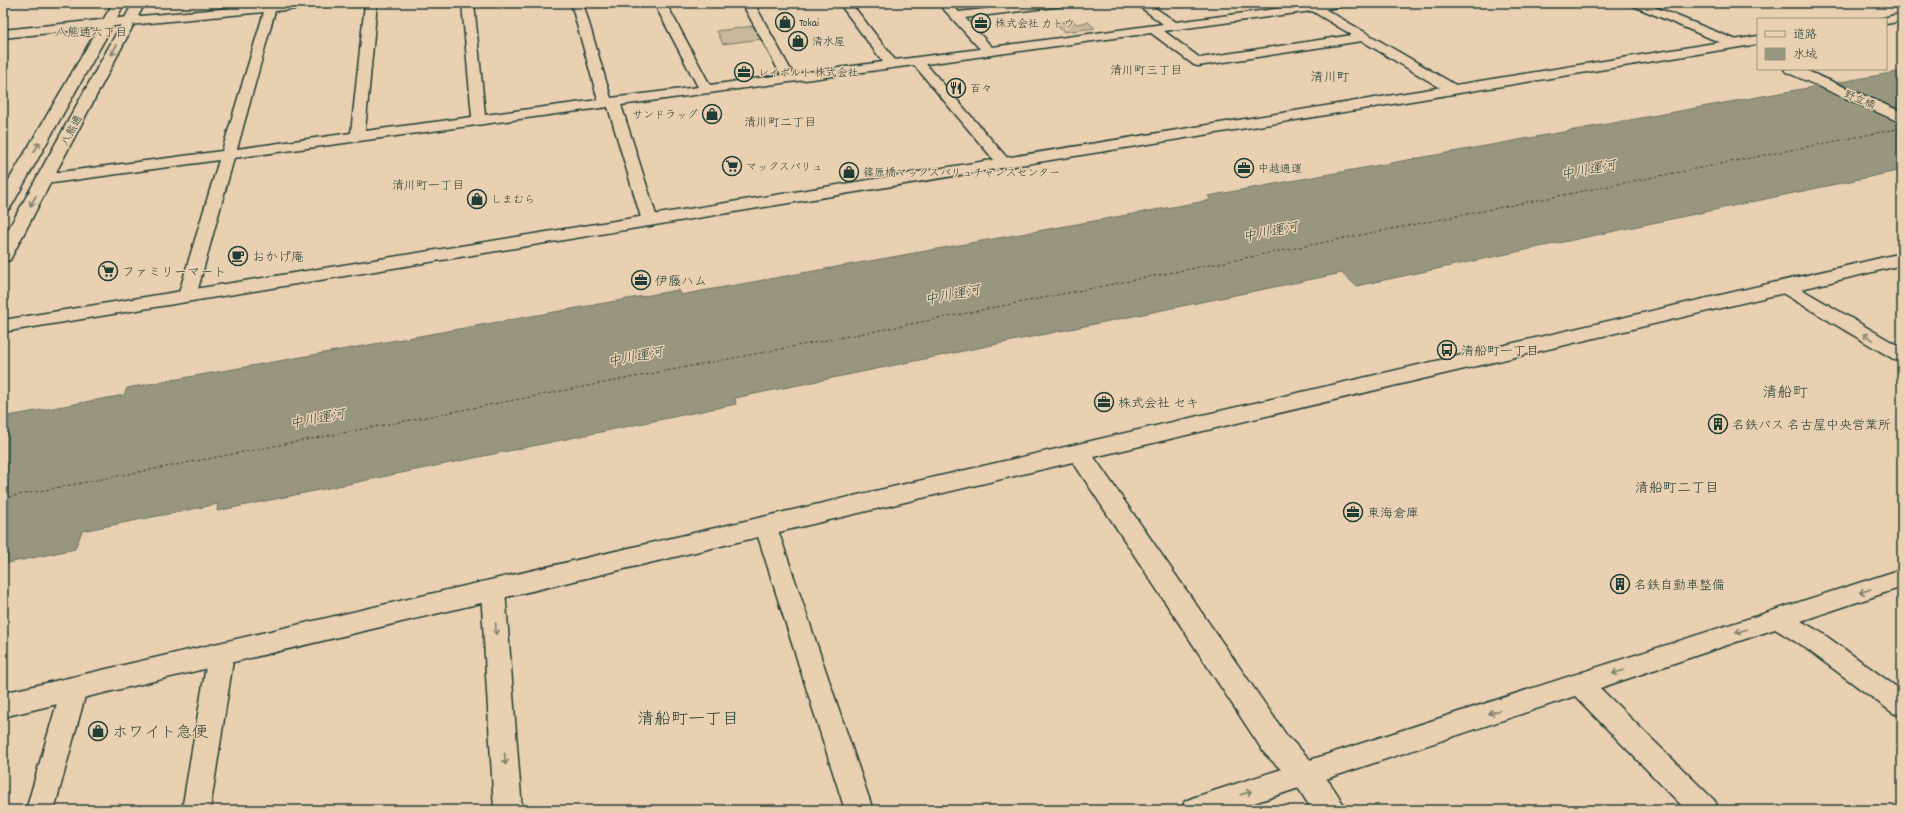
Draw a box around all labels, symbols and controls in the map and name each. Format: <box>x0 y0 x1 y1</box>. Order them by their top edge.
shop icon: Tokai <box>774 11 796 33</box>
office icon: 株式会社 カトウ <box>970 12 992 34</box>
place label: Tokai <box>799 16 819 32</box>
place label: 株式会社 カトウ <box>995 17 1075 33</box>
legend <box>1757 18 1887 70</box>
district label: 八熊通六丁目 <box>55 25 127 42</box>
text: 道路 <box>1793 27 1817 44</box>
shop icon: 清水屋 <box>787 30 809 52</box>
place label: 清水屋 <box>812 35 845 51</box>
one-way arrow <box>110 43 117 55</box>
text: 水域 <box>1793 47 1817 64</box>
office icon: レイボルト 株式会社 <box>733 61 755 83</box>
district label: 清川町三丁目 <box>1110 63 1182 80</box>
place label: レイボルト 株式会社 <box>758 66 859 82</box>
district label: 清川町 <box>1310 69 1350 88</box>
restaurant icon: 百々 <box>945 77 967 99</box>
place label: 百々 <box>970 82 992 98</box>
street label: 野立橋 <box>1841 87 1878 115</box>
shop icon: サンドラッグ <box>701 103 723 125</box>
place label: サンドラッグ <box>632 108 698 124</box>
street label: 八熊通 <box>58 113 88 149</box>
district label: 清川町二丁目 <box>744 115 816 132</box>
one-way arrow <box>33 141 41 153</box>
supermarket icon: マックスバリュ <box>721 155 743 177</box>
water label: 中川運河 <box>1559 155 1620 186</box>
office icon: 中越通運 <box>1233 157 1255 179</box>
place label: マックスバリュ <box>746 160 823 176</box>
shop icon: 篠原橋マックスバリュチャンスセンター <box>838 161 860 183</box>
place label: 中越通運 <box>1258 162 1302 178</box>
place label: 篠原橋マックスバリュチャンスセンター <box>863 166 1060 182</box>
district label: 清川町一丁目 <box>392 178 464 195</box>
shop icon: しまむら <box>466 188 488 210</box>
place label: しまむら <box>491 193 535 209</box>
one-way arrow <box>29 195 36 207</box>
water label: 中川運河 <box>1241 217 1302 248</box>
cafe icon: おかげ庵 <box>227 245 249 267</box>
place label: おかげ庵 <box>252 249 304 268</box>
supermarket icon: ファミリーマート <box>97 260 119 282</box>
place label: ファミリーマート <box>122 264 226 283</box>
office icon: 伊藤ハム <box>630 269 652 291</box>
place label: 伊藤ハム <box>655 273 707 292</box>
water label: 中川運河 <box>923 280 984 311</box>
one-way arrow <box>1862 332 1874 340</box>
bus stop icon: 清船町一丁目 <box>1436 339 1458 361</box>
water label: 中川運河 <box>606 342 667 373</box>
place label: 清船町一丁目 <box>1461 343 1539 362</box>
district label: 清船町 <box>1762 383 1808 405</box>
office icon: 株式会社 セキ <box>1093 391 1115 413</box>
place label: 株式会社 セキ <box>1118 395 1199 414</box>
water label: 中川運河 <box>288 404 349 435</box>
building icon: 名鉄バス 名古屋中央営業所 <box>1707 413 1729 435</box>
place label: 名鉄バス 名古屋中央営業所 <box>1732 417 1891 436</box>
district label: 清船町二丁目 <box>1635 479 1719 499</box>
office icon: 東海倉庫 <box>1342 501 1364 523</box>
place label: 東海倉庫 <box>1367 505 1419 524</box>
building icon: 名鉄自動車整備 <box>1609 573 1631 595</box>
place label: 名鉄自動車整備 <box>1634 577 1725 596</box>
one-way arrow <box>1859 587 1871 595</box>
one-way arrow <box>492 622 499 635</box>
one-way arrow <box>1735 628 1748 635</box>
one-way arrow <box>1612 668 1624 676</box>
district label: 清船町一丁目 <box>637 709 739 733</box>
one-way arrow <box>1488 709 1501 716</box>
shop icon: ホワイト急便 <box>87 720 109 742</box>
place label: ホワイト急便 <box>112 722 208 745</box>
one-way arrow <box>501 752 508 765</box>
one-way arrow <box>1239 789 1251 797</box>

